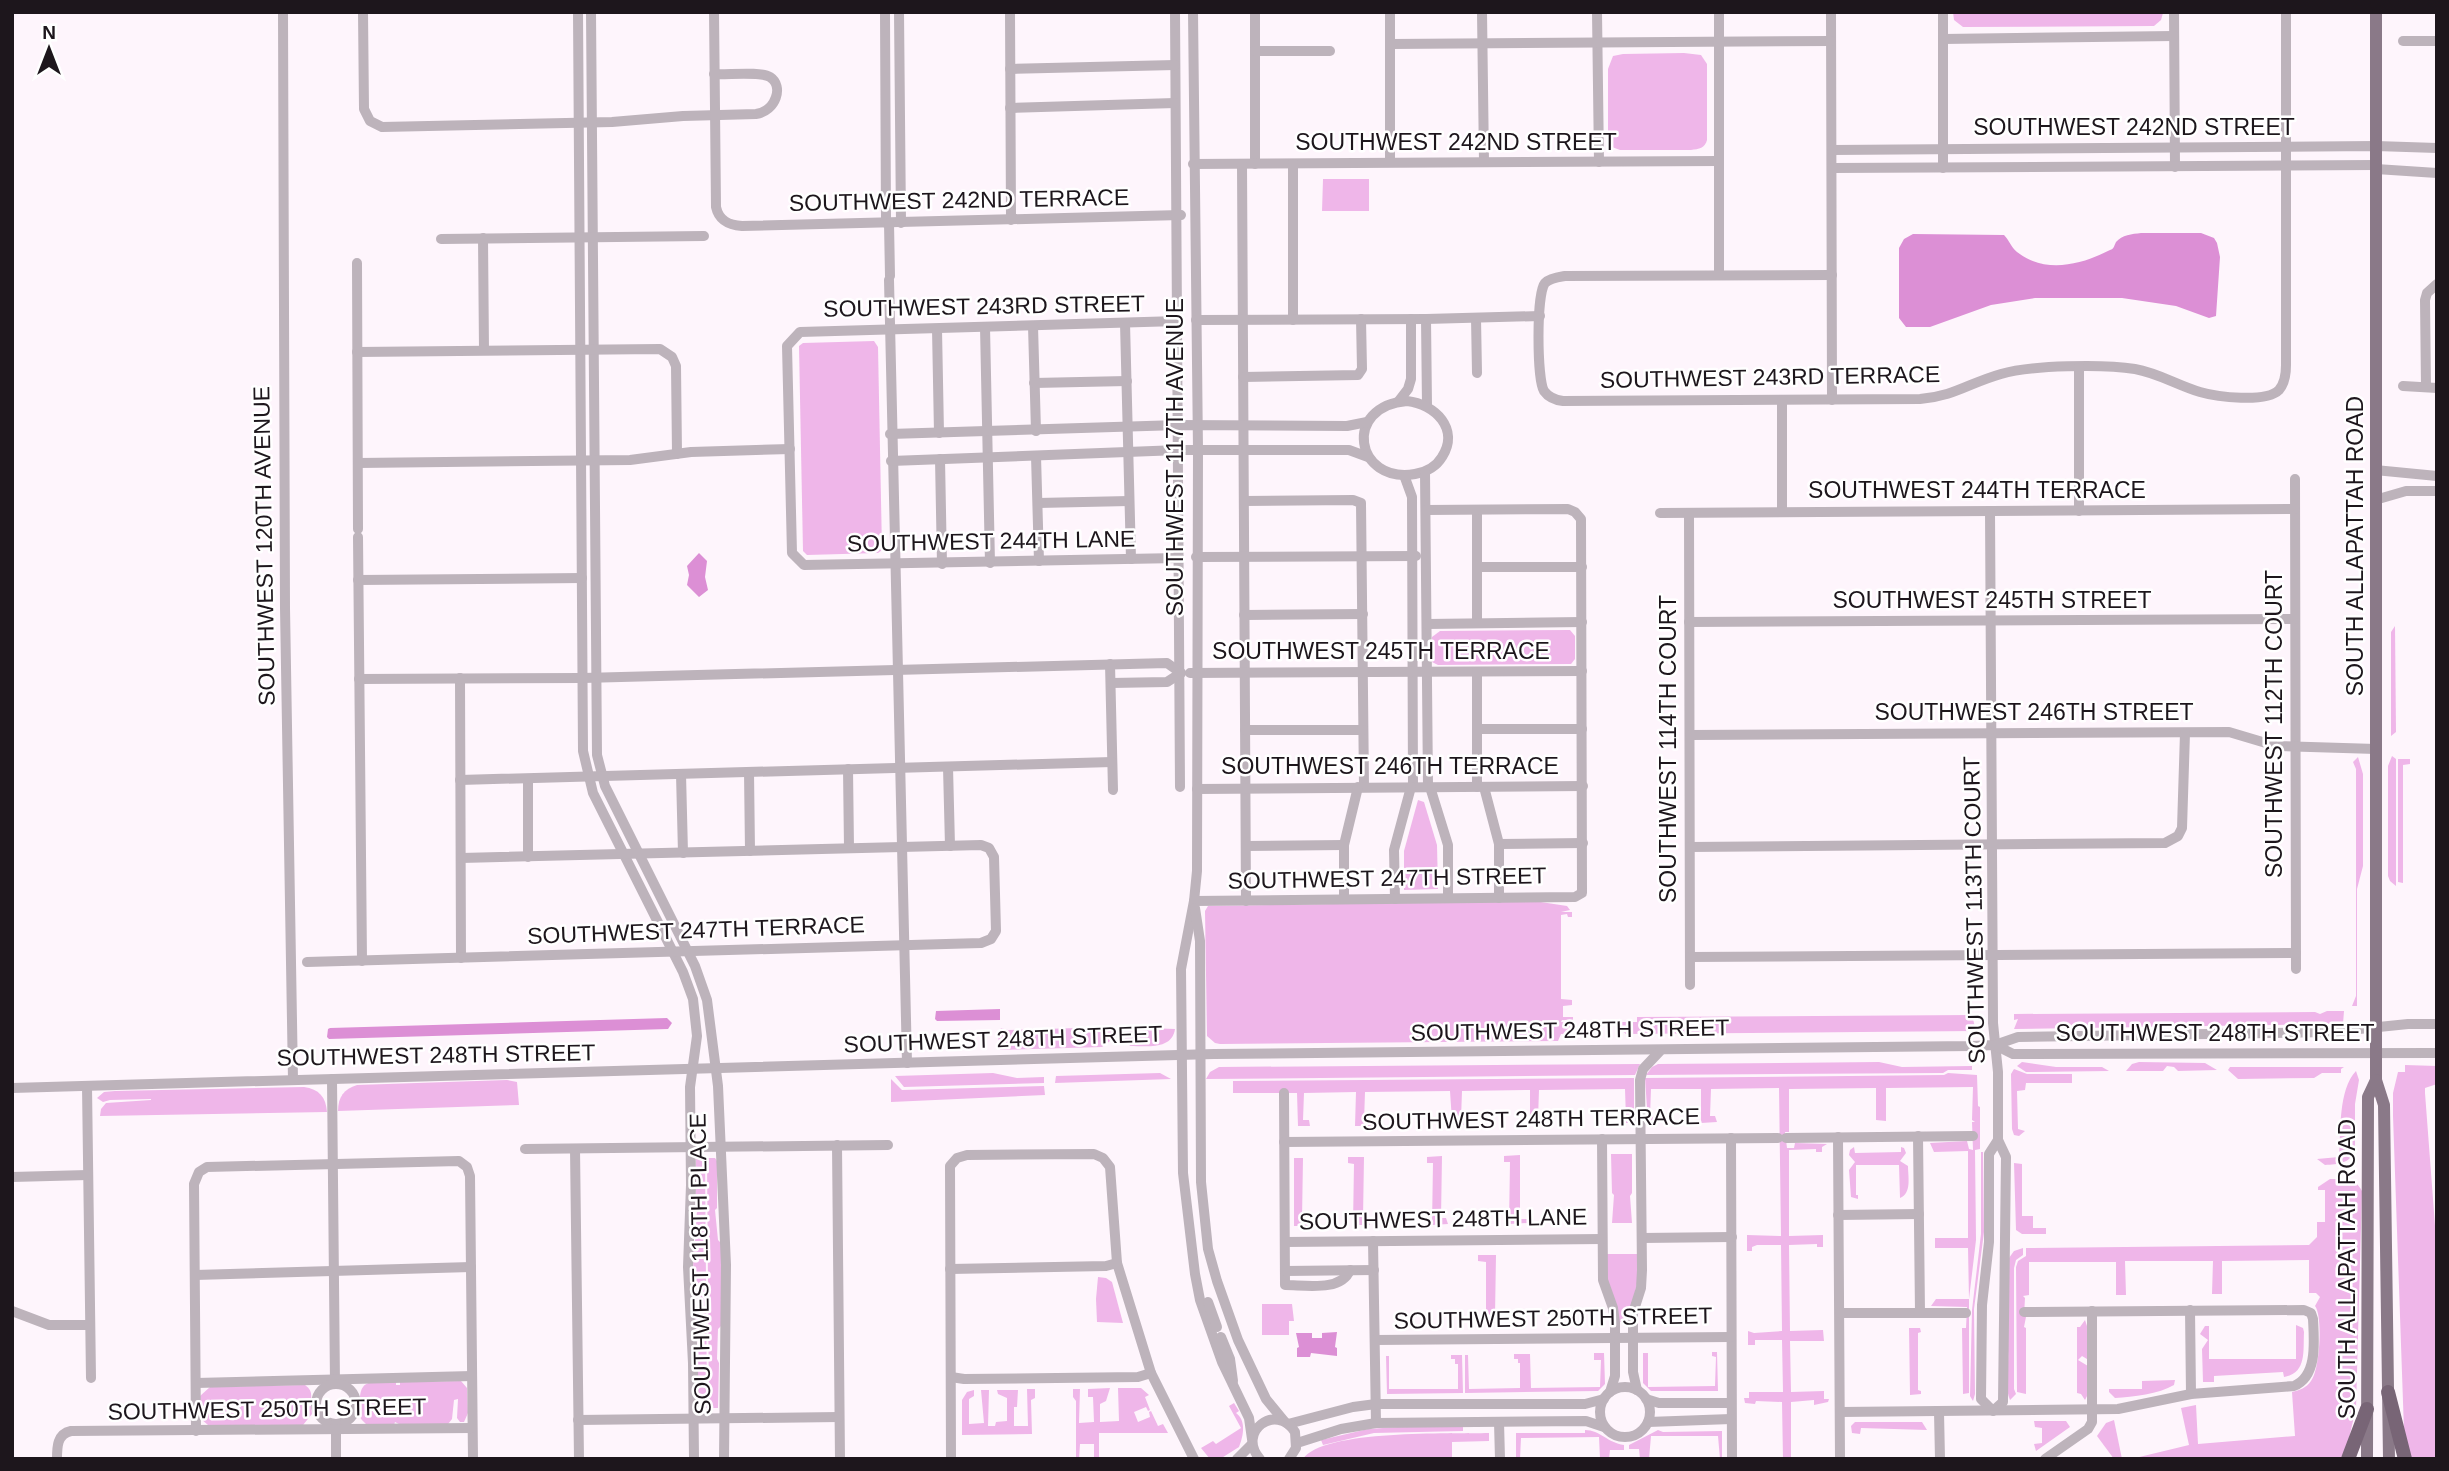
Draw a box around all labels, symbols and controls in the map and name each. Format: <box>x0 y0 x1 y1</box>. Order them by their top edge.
north arrow <box>14 14 84 84</box>
text: N <box>42 22 56 43</box>
street label: SOUTHWEST 242ND STREET <box>1973 114 2295 140</box>
street label: SOUTHWEST 242ND STREET <box>1295 129 1617 155</box>
street label: SOUTHWEST 242ND TERRACE <box>789 184 1129 216</box>
street label: SOUTHWEST 243RD STREET <box>823 290 1145 322</box>
street label: SOUTHWEST 117TH AVENUE <box>1162 298 1188 616</box>
street label: SOUTHWEST 243RD TERRACE <box>1600 361 1940 393</box>
street label: SOUTHWEST 120TH AVENUE <box>248 386 280 706</box>
street label: SOUTH ALLAPATTAH ROAD <box>2342 396 2368 696</box>
street label: SOUTHWEST 244TH TERRACE <box>1808 477 2146 503</box>
street label: SOUTHWEST 244TH LANE <box>847 525 1135 557</box>
street label: SOUTHWEST 112TH COURT <box>2261 570 2287 878</box>
street label: SOUTHWEST 245TH STREET <box>1832 587 2152 613</box>
street label: SOUTHWEST 114TH COURT <box>1655 595 1681 903</box>
street label: SOUTHWEST 245TH TERRACE <box>1212 638 1550 664</box>
street label: SOUTHWEST 246TH STREET <box>1874 699 2194 725</box>
street label: SOUTHWEST 246TH TERRACE <box>1221 753 1559 779</box>
street label: SOUTHWEST 113TH COURT <box>1958 756 1990 1064</box>
street label: SOUTHWEST 247TH STREET <box>1227 862 1547 894</box>
street label: SOUTHWEST 247TH TERRACE <box>527 911 865 949</box>
street label: SOUTHWEST 248TH STREET <box>1410 1014 1730 1046</box>
street label: SOUTHWEST 248TH STREET <box>843 1020 1163 1058</box>
street label: SOUTHWEST 248TH STREET <box>2055 1020 2375 1046</box>
street label: SOUTHWEST 248TH STREET <box>276 1039 596 1071</box>
street label: SOUTHWEST 248TH TERRACE <box>1362 1103 1700 1135</box>
street label: SOUTHWEST 118TH PLACE <box>684 1113 716 1415</box>
street label: SOUTH ALLAPATTAH ROAD <box>2334 1119 2360 1419</box>
street label: SOUTHWEST 248TH LANE <box>1299 1203 1587 1235</box>
street label: SOUTHWEST 250TH STREET <box>1393 1302 1713 1334</box>
street label: SOUTHWEST 250TH STREET <box>107 1393 427 1425</box>

